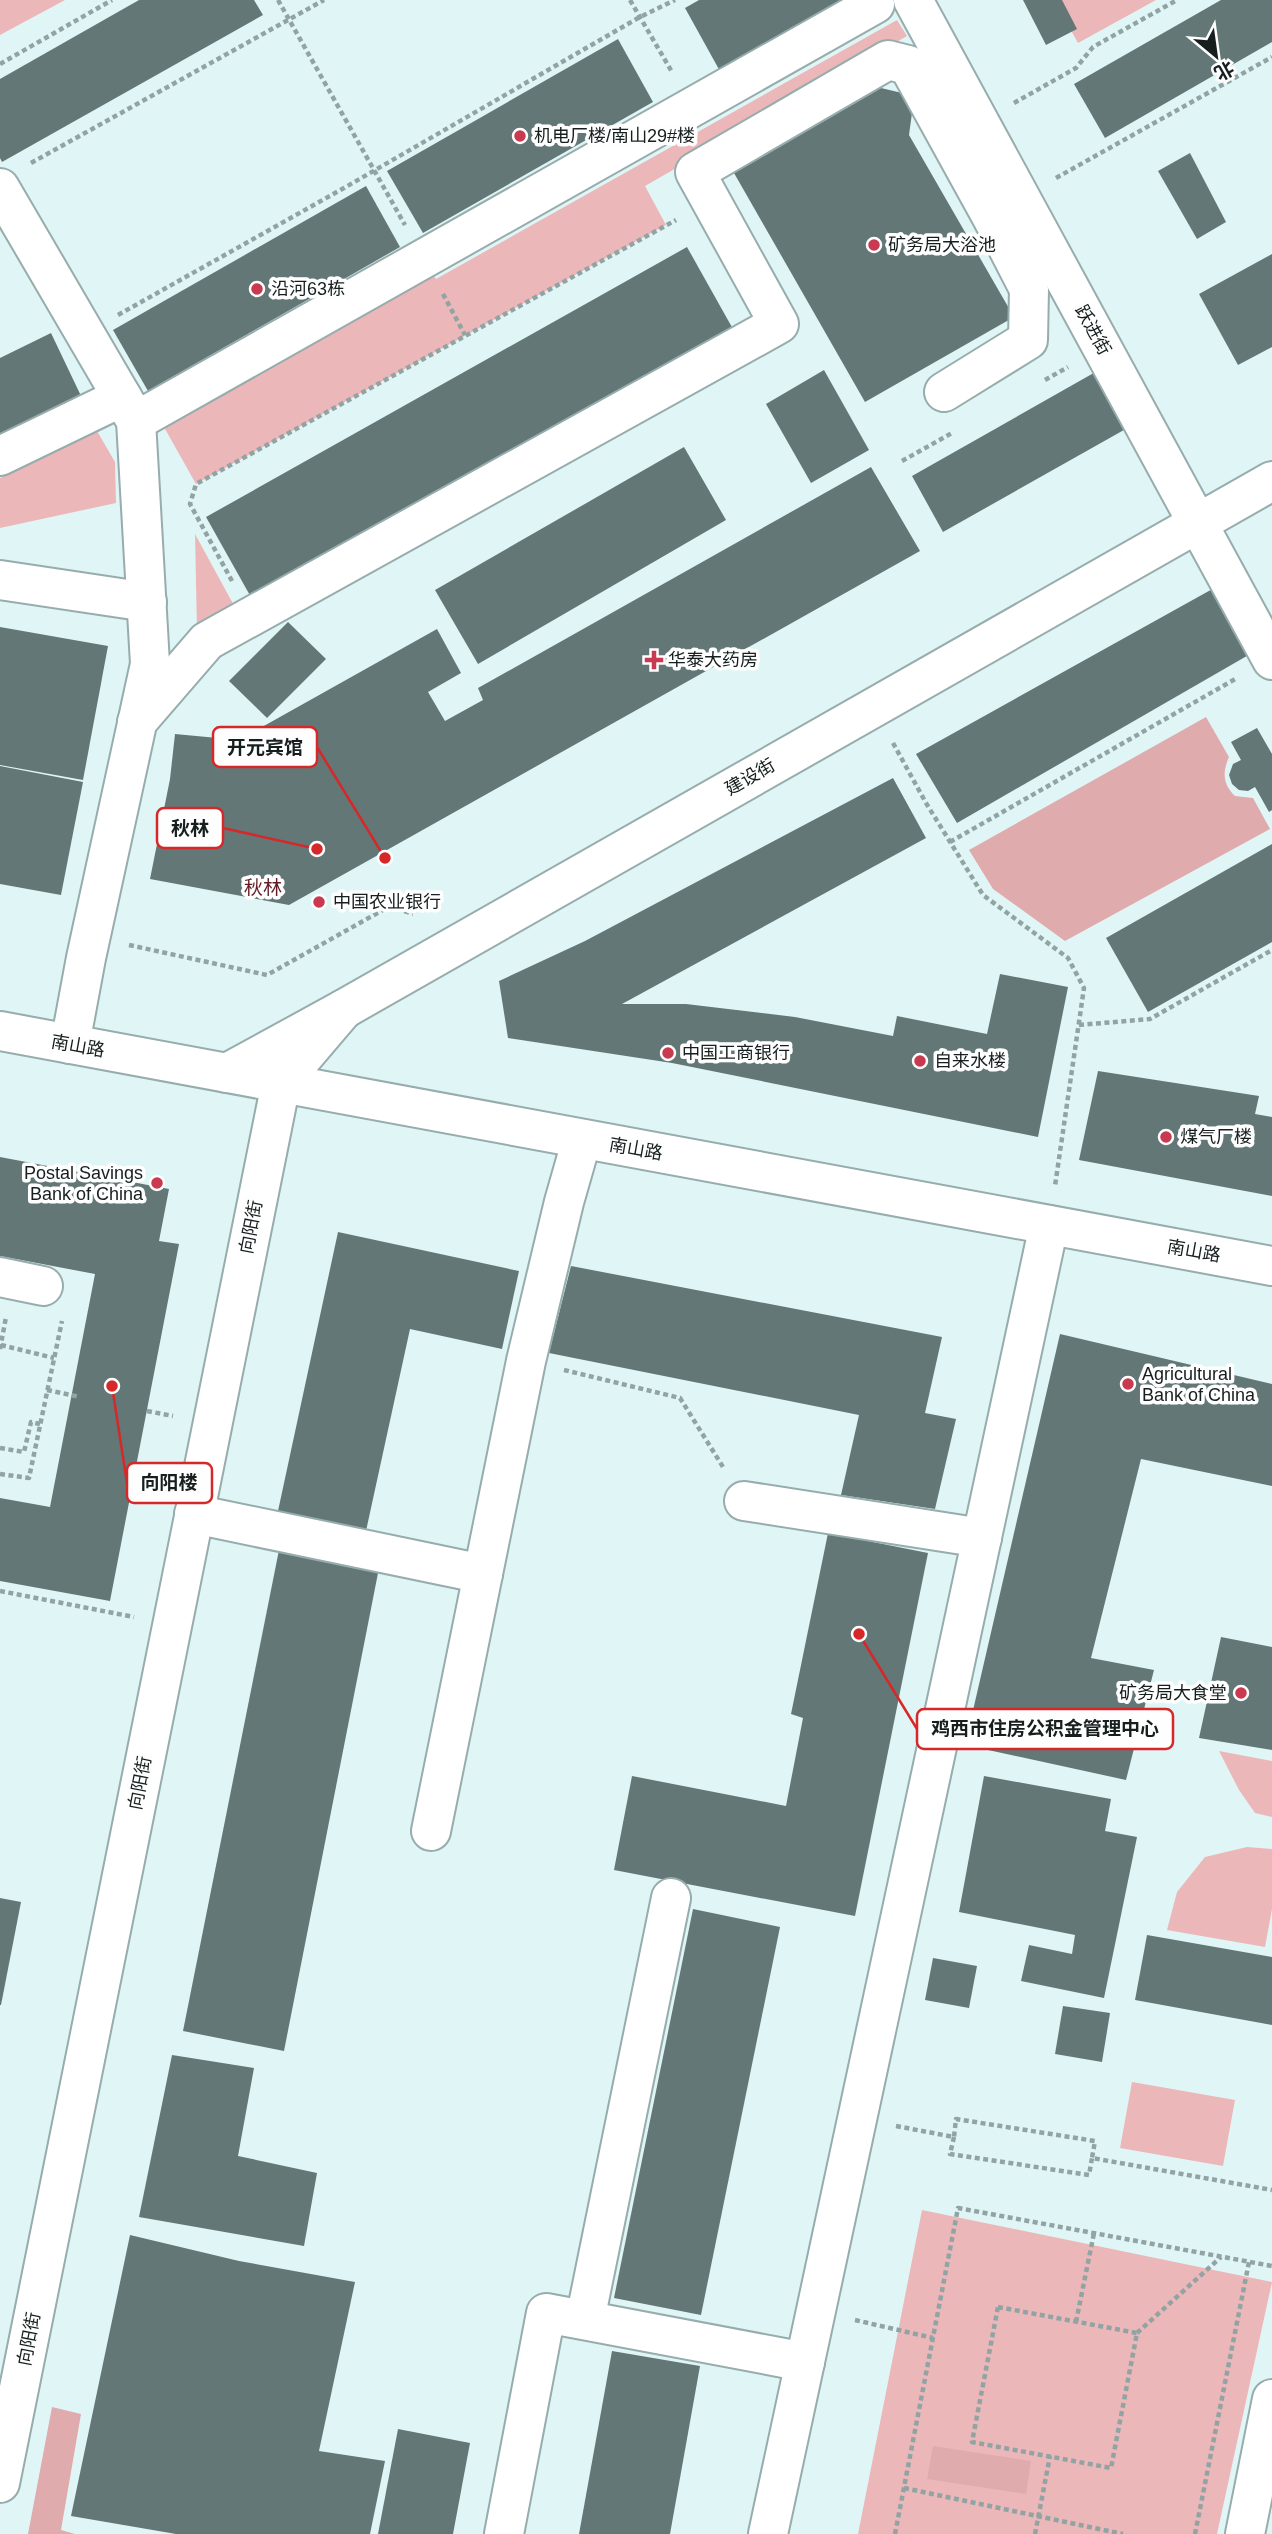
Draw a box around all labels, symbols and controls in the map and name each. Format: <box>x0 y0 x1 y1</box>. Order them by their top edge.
north arrow <box>1181 21 1251 91</box>
text: 北 <box>1211 57 1237 84</box>
place label: 机电厂楼/南山29#楼 <box>534 126 695 146</box>
marker: 机电厂楼/南山29#楼 <box>512 128 528 144</box>
place label: 矿务局大浴池 <box>888 235 996 255</box>
marker: 矿务局大浴池 <box>866 237 882 253</box>
place label: 沿河63栋 <box>271 279 345 299</box>
marker: 沿河63栋 <box>249 281 265 297</box>
street label: 跃进街 <box>1071 302 1115 358</box>
place label: 华泰大药房 <box>668 650 758 670</box>
marker: 华泰大药房 <box>646 652 662 668</box>
callout: 开元宾馆 <box>213 727 317 767</box>
text: 开元宾馆 <box>227 737 303 758</box>
street label: 建设街 <box>722 755 778 799</box>
callout: 秋林 <box>157 808 223 848</box>
text: 秋林 <box>171 818 209 839</box>
district label: 秋林 <box>244 877 282 898</box>
place label: 中国农业银行 <box>333 892 441 912</box>
marker: 中国农业银行 <box>311 894 327 910</box>
street label: 南山路 <box>50 1031 106 1061</box>
place label: 中国工商银行 <box>682 1043 790 1063</box>
marker: 中国工商银行 <box>660 1045 676 1061</box>
place label: 自来水楼 <box>934 1051 1006 1071</box>
marker: 自来水楼 <box>912 1053 928 1069</box>
place label: 煤气厂楼 <box>1180 1127 1252 1147</box>
marker: 煤气厂楼 <box>1158 1129 1174 1145</box>
street label: 南山路 <box>608 1134 664 1164</box>
place label: Postal Savings Bank of China <box>24 1163 144 1204</box>
marker: Postal Savings Bank of China <box>149 1175 165 1191</box>
street label: 向阳街 <box>236 1199 266 1255</box>
street label: 南山路 <box>1166 1236 1222 1266</box>
place label: Agricultural Bank of China <box>1142 1364 1256 1405</box>
marker: Agricultural Bank of China <box>1120 1376 1136 1392</box>
callout: 向阳楼 <box>127 1463 212 1503</box>
text: 向阳楼 <box>140 1472 198 1493</box>
place label: 矿务局大食堂 <box>1119 1683 1227 1703</box>
marker: 矿务局大食堂 <box>1233 1685 1249 1701</box>
callout: 鸡西市住房公积金管理中心 <box>917 1709 1173 1749</box>
text: 鸡西市住房公积金管理中心 <box>931 1718 1159 1739</box>
street label: 向阳街 <box>125 1755 155 1811</box>
street label: 向阳街 <box>14 2311 44 2367</box>

